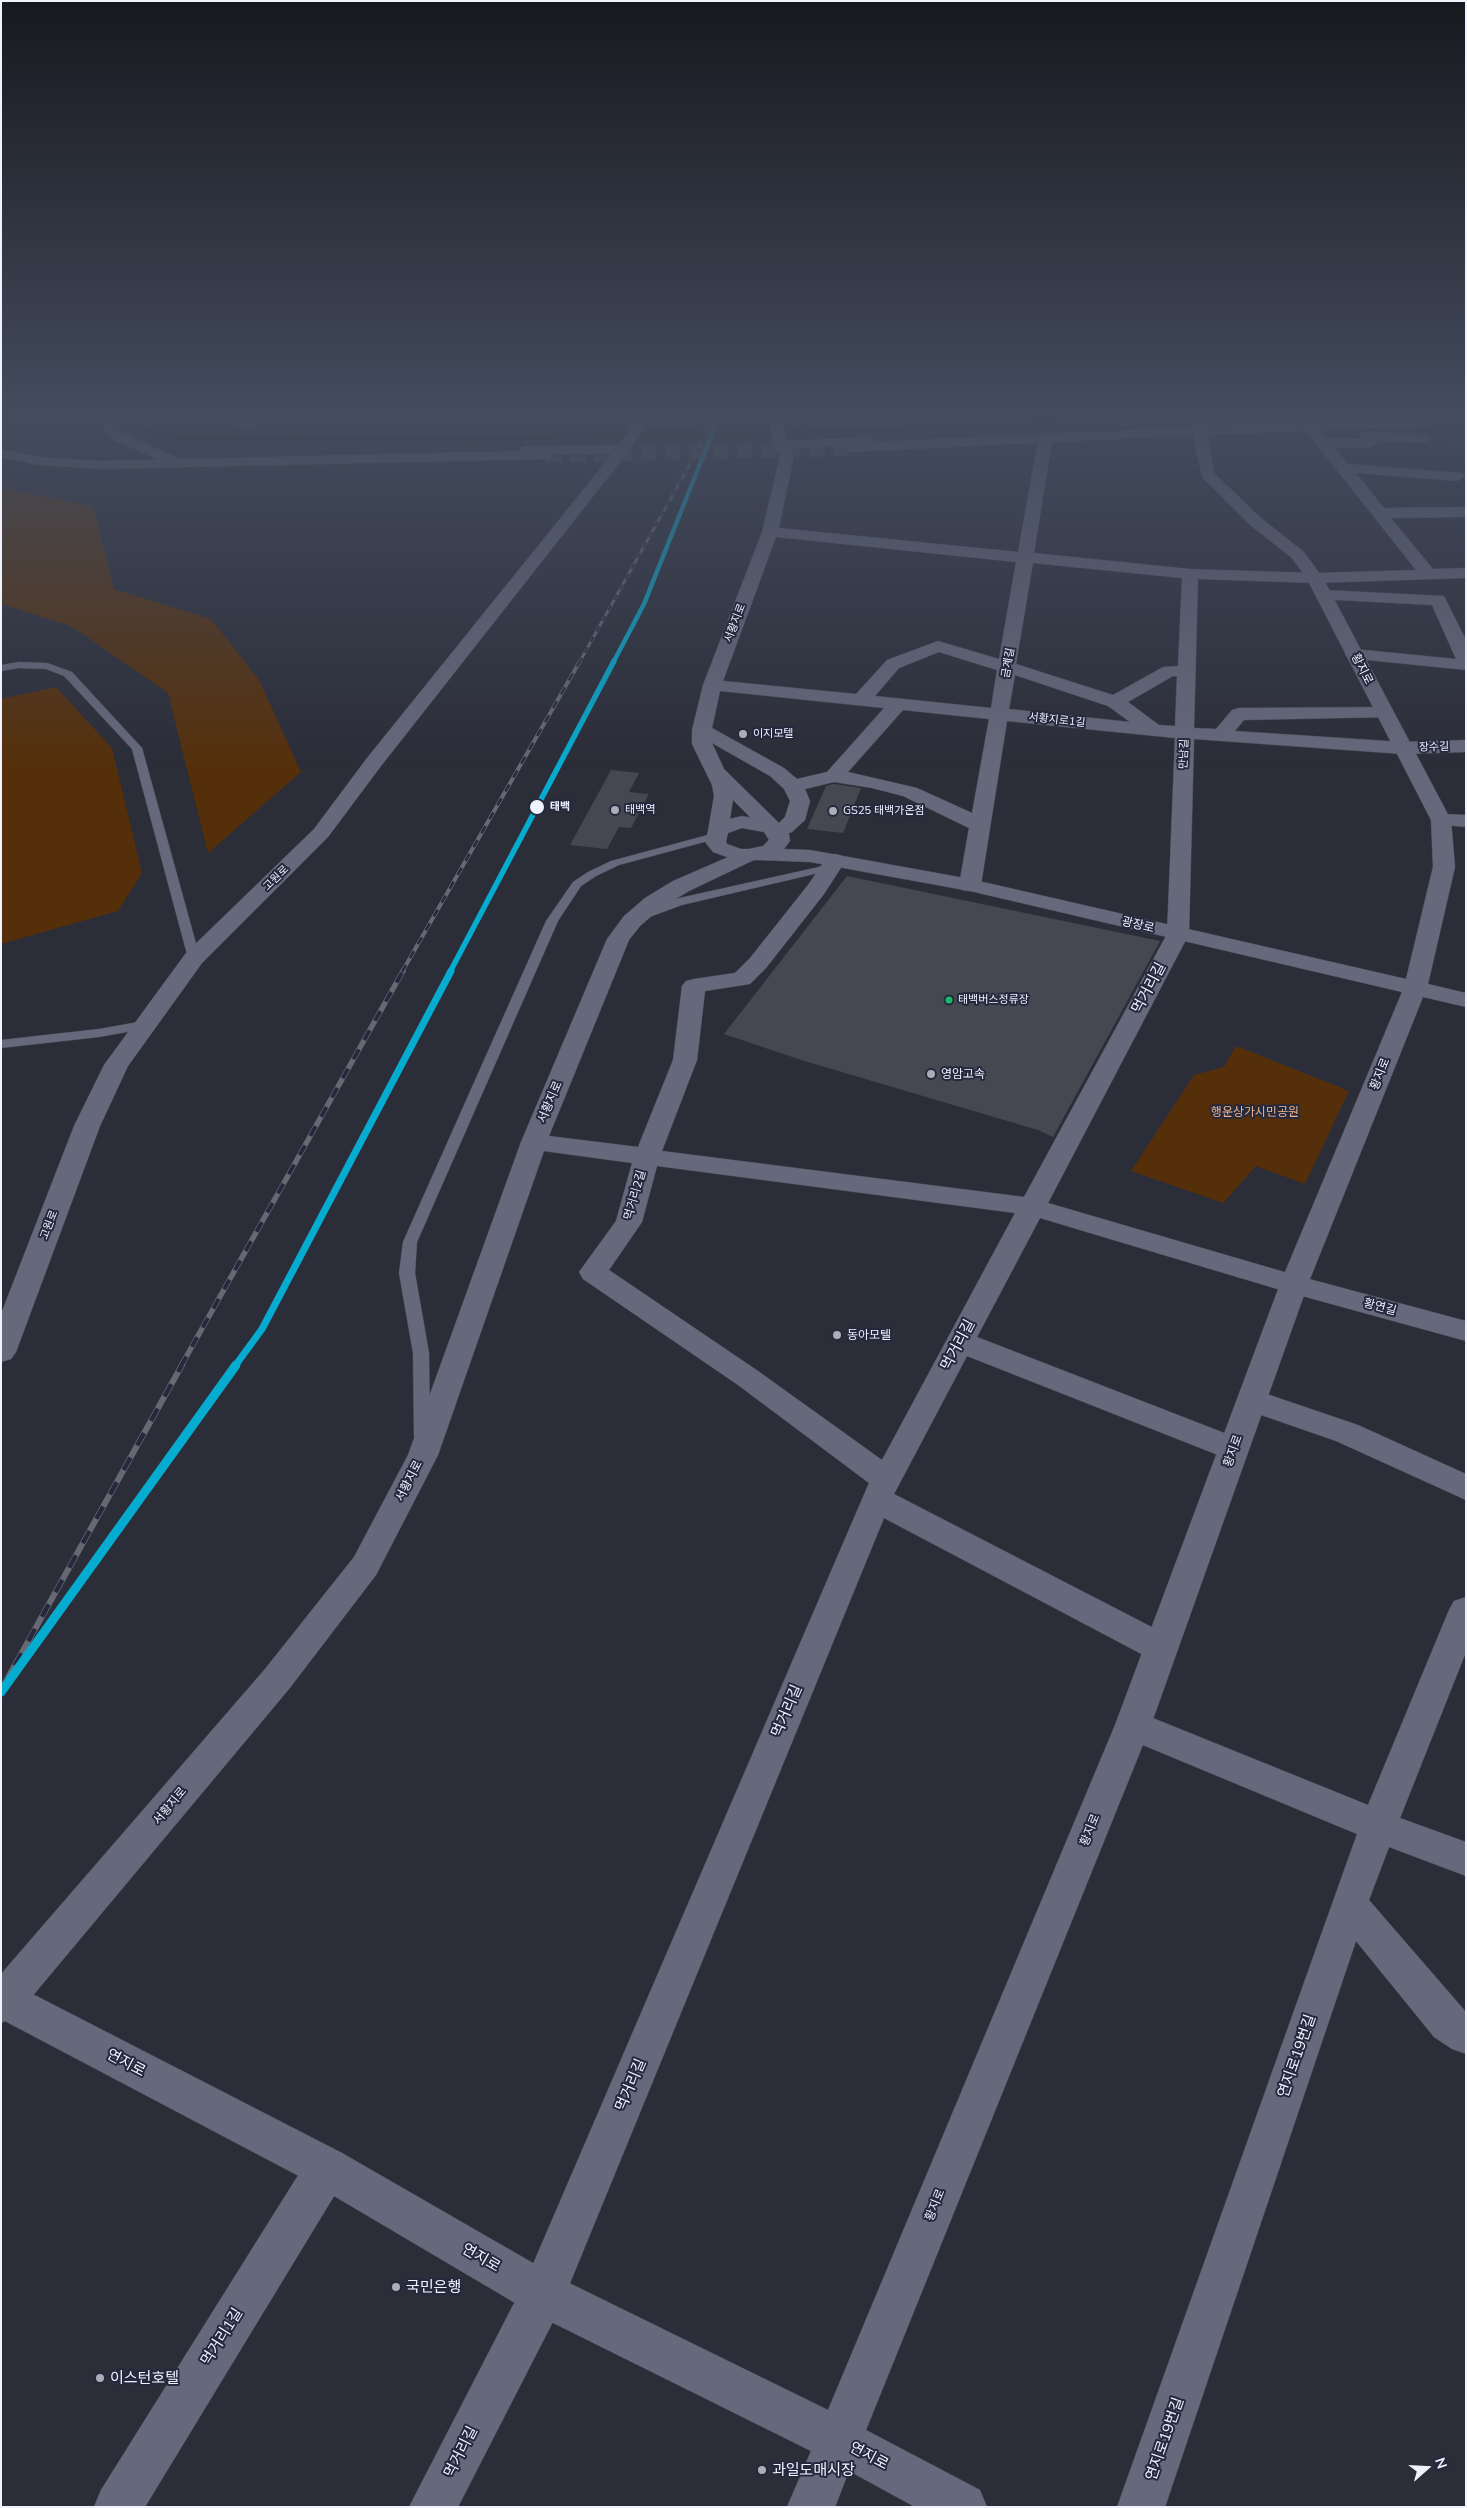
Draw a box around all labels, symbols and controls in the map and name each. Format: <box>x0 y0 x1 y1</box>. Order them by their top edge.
street label: 서황지로 <box>722 602 748 644</box>
street label: 금계길 <box>999 647 1017 679</box>
street label: 황지로 <box>1348 651 1376 687</box>
street label: 서황지로1길 <box>1028 710 1086 730</box>
place label: 이지모텔 <box>753 727 793 741</box>
marker: 이지모텔 <box>737 728 749 740</box>
street label: 만남길 <box>1177 739 1191 769</box>
street label: 장수길 <box>1419 740 1449 754</box>
marker: 태백 <box>528 798 546 816</box>
place label: 태백 <box>550 800 570 814</box>
place label: 태백역 <box>625 803 655 817</box>
marker: 태백역 <box>609 804 621 816</box>
place label: GS25 태백가온점 <box>843 804 925 818</box>
marker: GS25 태백가온점 <box>827 805 839 817</box>
street label: 고원로 <box>261 863 291 893</box>
street label: 광장로 <box>1120 914 1156 936</box>
street label: 먹거리길 <box>1128 959 1170 1017</box>
place label: 태백버스정류장 <box>958 993 1029 1007</box>
marker: 태백버스정류장 <box>944 995 954 1005</box>
street label: 황지로 <box>1367 1056 1393 1092</box>
place label: 영암고속 <box>941 1067 985 1081</box>
marker: 영암고속 <box>925 1068 937 1080</box>
street label: 서황지로 <box>535 1079 565 1125</box>
park label: 행운상가시민공원 <box>1211 1105 1299 1119</box>
street label: 먹거리2길 <box>621 1168 649 1222</box>
street label: 고원로 <box>37 1208 61 1242</box>
street label: 황연길 <box>1362 1296 1398 1318</box>
street label: 먹거리길 <box>937 1316 979 1374</box>
place label: 동아모텔 <box>847 1328 891 1342</box>
marker: 동아모텔 <box>831 1329 843 1341</box>
street label: 황지로 <box>1221 1433 1245 1469</box>
street label: 서황지로 <box>393 1458 425 1504</box>
street label: 먹거리길 <box>768 1682 806 1740</box>
street label: 서황지로 <box>150 1784 190 1828</box>
street label: 황지로 <box>1077 1812 1103 1848</box>
street label: 연지로19번길 <box>1274 2012 1320 2100</box>
street label: 연지로 <box>103 2045 149 2081</box>
street label: 먹거리길 <box>612 2056 650 2114</box>
street label: 황지로 <box>922 2187 948 2223</box>
street label: 연지로 <box>459 2240 503 2276</box>
place label: 국민은행 <box>406 2278 461 2296</box>
marker: 국민은행 <box>390 2281 402 2293</box>
street label: 먹거리1길 <box>197 2305 247 2369</box>
place label: 이스턴호텔 <box>110 2369 179 2387</box>
marker: 이스턴호텔 <box>94 2372 106 2384</box>
street label: 연지로19번길 <box>1142 2395 1188 2483</box>
street label: 먹거리길 <box>440 2423 482 2481</box>
street label: 연지로 <box>846 2438 892 2474</box>
north arrow <box>1402 2443 1452 2493</box>
text: N <box>1431 2455 1451 2471</box>
place label: 과일도매시장 <box>772 2461 855 2479</box>
marker: 과일도매시장 <box>756 2464 768 2476</box>

